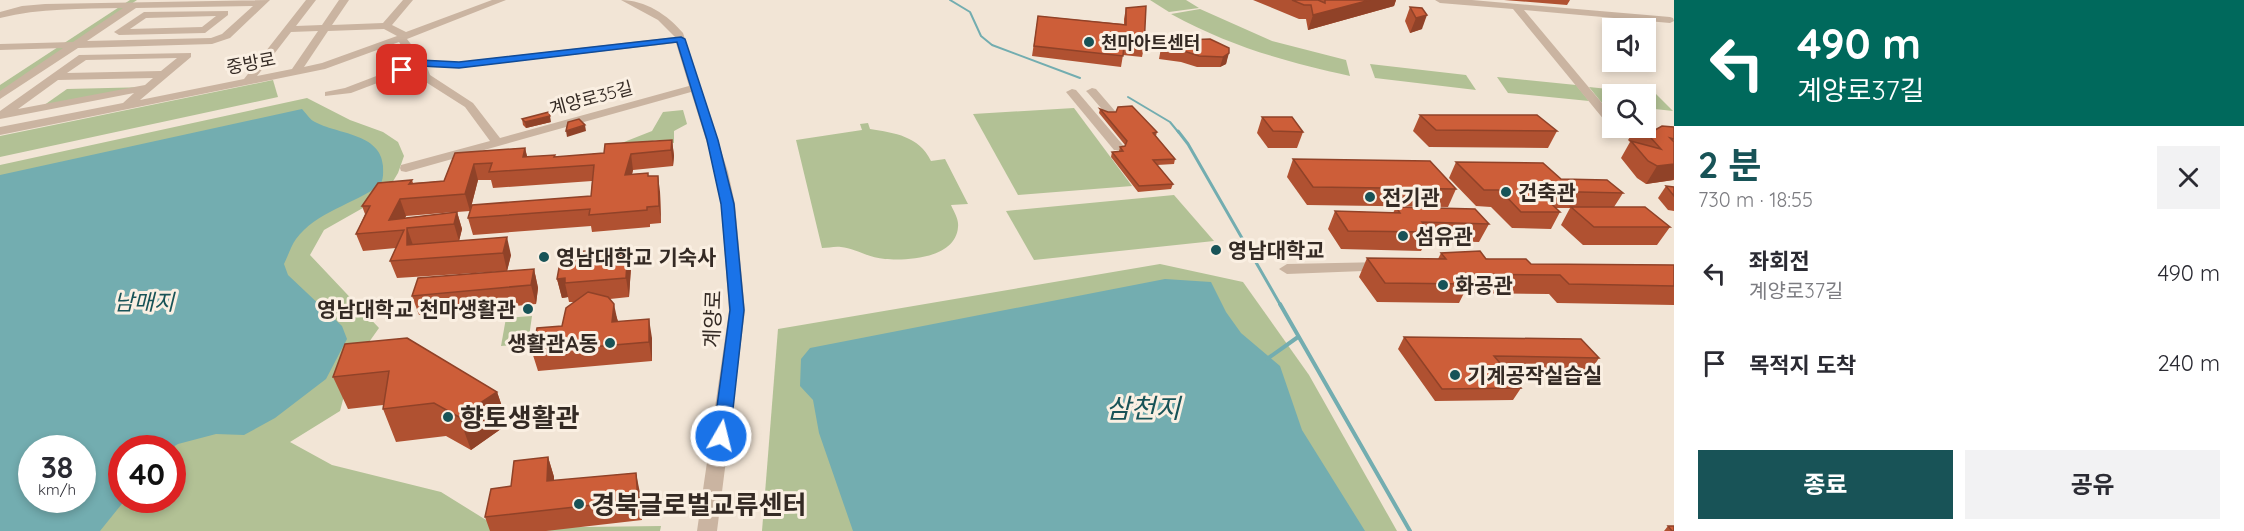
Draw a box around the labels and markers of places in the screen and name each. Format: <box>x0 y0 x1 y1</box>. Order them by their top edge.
place label: 천마아트센터 <box>1101 31 1200 54</box>
marker: 천마아트센터 <box>1082 35 1096 49</box>
pin <box>376 44 427 95</box>
place label: 건축관 <box>1518 179 1576 205</box>
place label: 전기관 <box>1382 184 1440 210</box>
marker: 건축관 <box>1499 185 1513 199</box>
marker: 전기관 <box>1363 190 1377 204</box>
place label: 섬유관 <box>1415 223 1473 249</box>
marker: 섬유관 <box>1396 229 1410 243</box>
place label: 영남대학교 <box>1228 237 1325 263</box>
marker: 영남대학교 <box>1209 243 1223 257</box>
place label: 영남대학교 기숙사 <box>556 244 716 270</box>
marker: 영남대학교 기숙사 <box>537 250 551 264</box>
place label: 화공관 <box>1455 272 1513 298</box>
marker: 화공관 <box>1436 278 1450 292</box>
place label: 영남대학교 천마생활관 <box>317 296 516 322</box>
marker: 영남대학교 천마생활관 <box>521 302 535 316</box>
place label: 생활관A동 <box>507 330 598 356</box>
marker: 생활관A동 <box>603 336 617 350</box>
place label: 기계공작실습실 <box>1467 362 1602 388</box>
marker: 기계공작실습실 <box>1448 368 1462 382</box>
place label: 향토생활관 <box>460 401 580 434</box>
marker: 향토생활관 <box>441 410 455 424</box>
place label: 경북글로벌교류센터 <box>591 488 806 521</box>
marker: 경북글로벌교류센터 <box>572 497 586 511</box>

